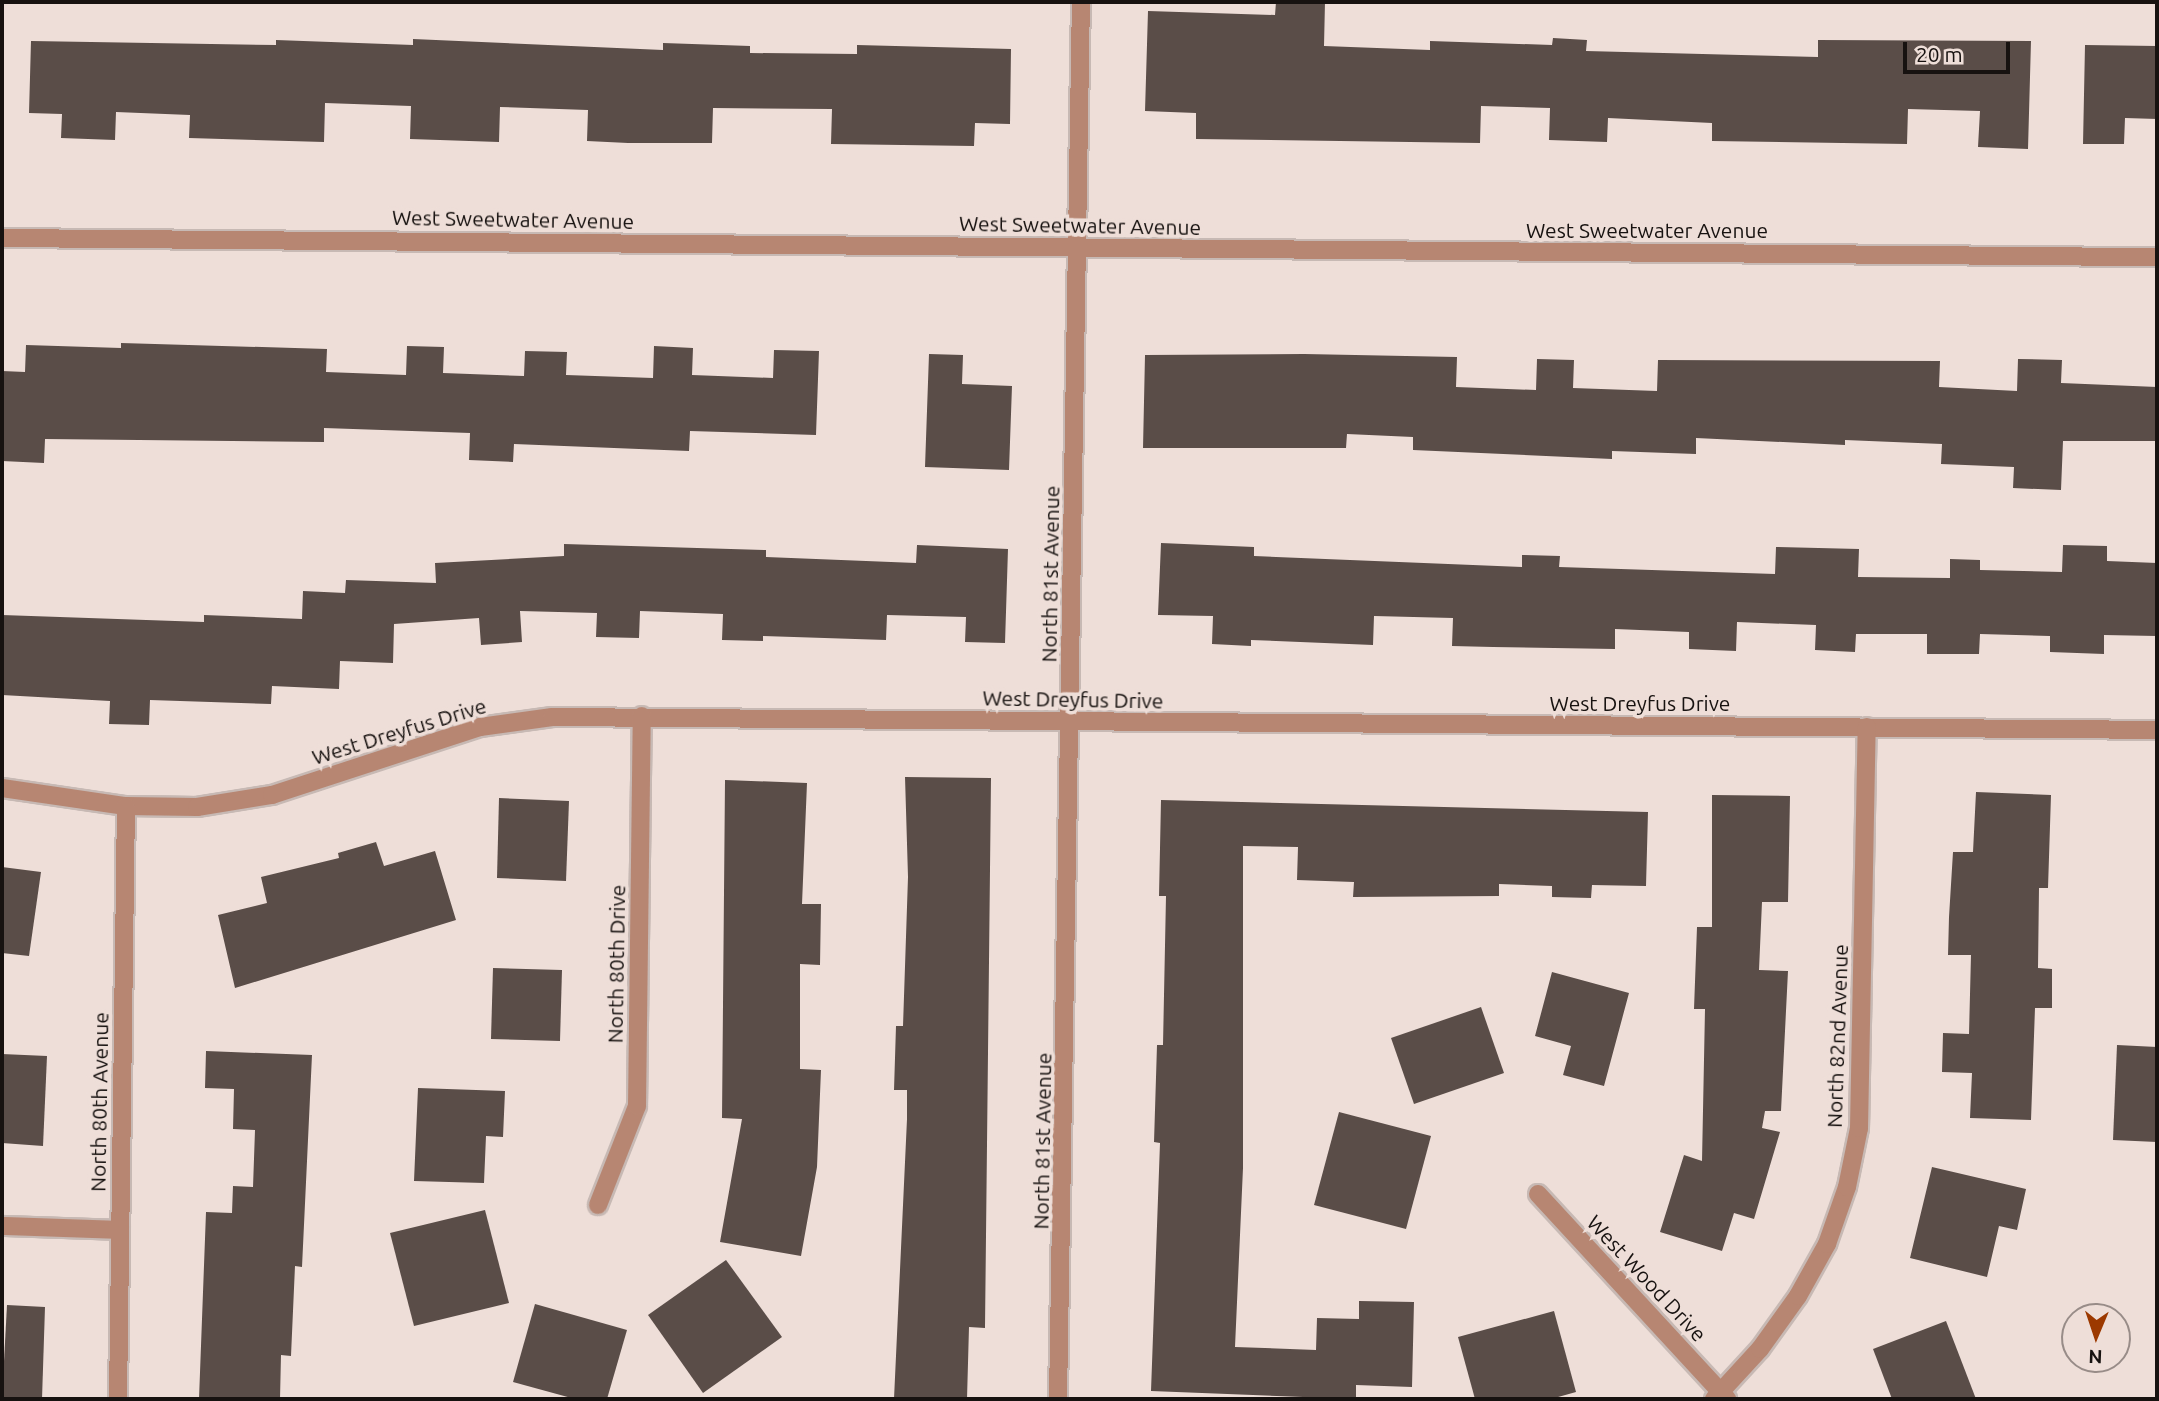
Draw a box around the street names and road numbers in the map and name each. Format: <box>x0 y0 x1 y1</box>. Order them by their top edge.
street label: West Sweetwater Avenue <box>392 204 634 234</box>
street label: West Sweetwater Avenue <box>959 210 1201 240</box>
street label: West Sweetwater Avenue <box>1526 217 1768 243</box>
street label: North 81st Avenue <box>1036 485 1064 663</box>
street label: West Dreyfus Drive <box>982 685 1164 713</box>
street label: West Dreyfus Drive <box>1550 690 1730 716</box>
street label: West Dreyfus Drive <box>309 693 489 769</box>
street label: North 80th Drive <box>602 884 630 1044</box>
street label: North 82nd Avenue <box>1821 944 1853 1128</box>
street label: North 80th Avenue <box>85 1012 113 1192</box>
street label: North 81st Avenue <box>1028 1052 1056 1230</box>
street label: West Wood Drive <box>1582 1210 1712 1346</box>

